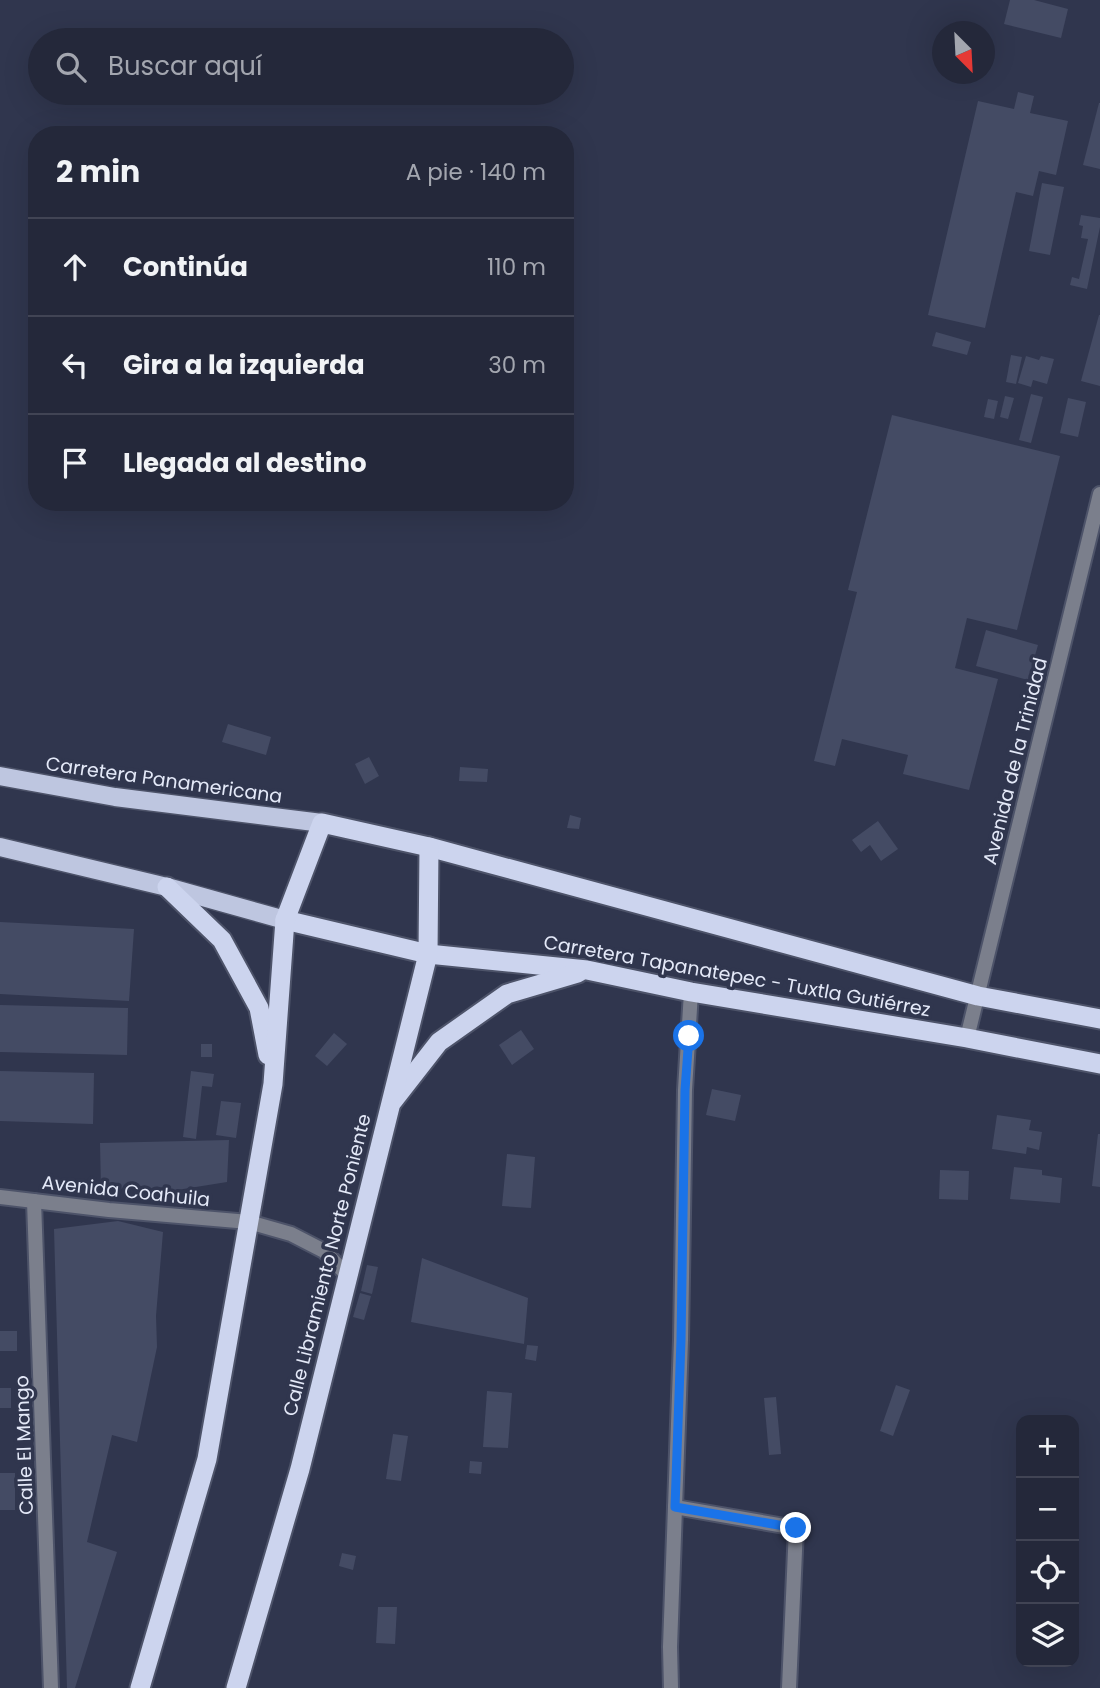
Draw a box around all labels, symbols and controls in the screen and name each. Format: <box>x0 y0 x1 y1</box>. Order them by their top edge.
north arrow <box>932 21 995 84</box>
search box <box>28 28 574 105</box>
icon: search <box>52 48 90 86</box>
text: Buscar aquí <box>108 48 262 84</box>
text: 2 min <box>56 150 140 193</box>
text: A pie · 140 m <box>406 156 546 188</box>
icon: ahead <box>56 248 94 286</box>
text: Continúa <box>123 249 248 285</box>
text: 110 m <box>487 251 546 283</box>
icon: left <box>56 346 94 384</box>
text: Gira a la izquierda <box>123 347 365 383</box>
text: 30 m <box>488 349 546 381</box>
icon: arrive <box>56 444 94 482</box>
text: Llegada al destino <box>123 445 367 481</box>
street label: Avenida de la Trinidad <box>976 655 1054 867</box>
street label: Carretera Panamericana <box>44 750 284 810</box>
street label: Carretera Tapanatepec - Tuxtla Gutiérrez <box>541 929 933 1023</box>
route start <box>673 1020 704 1051</box>
street label: Calle Libramiento Norte Poniente <box>276 1111 378 1419</box>
street label: Avenida Coahuila <box>41 1169 211 1213</box>
street label: Calle El Mango <box>8 1375 40 1515</box>
map controls <box>1016 1415 1079 1667</box>
button: + <box>1016 1415 1079 1478</box>
button: − <box>1016 1478 1079 1541</box>
route end <box>780 1512 811 1543</box>
button: locate <box>1016 1541 1079 1604</box>
button: layers <box>1016 1604 1079 1667</box>

